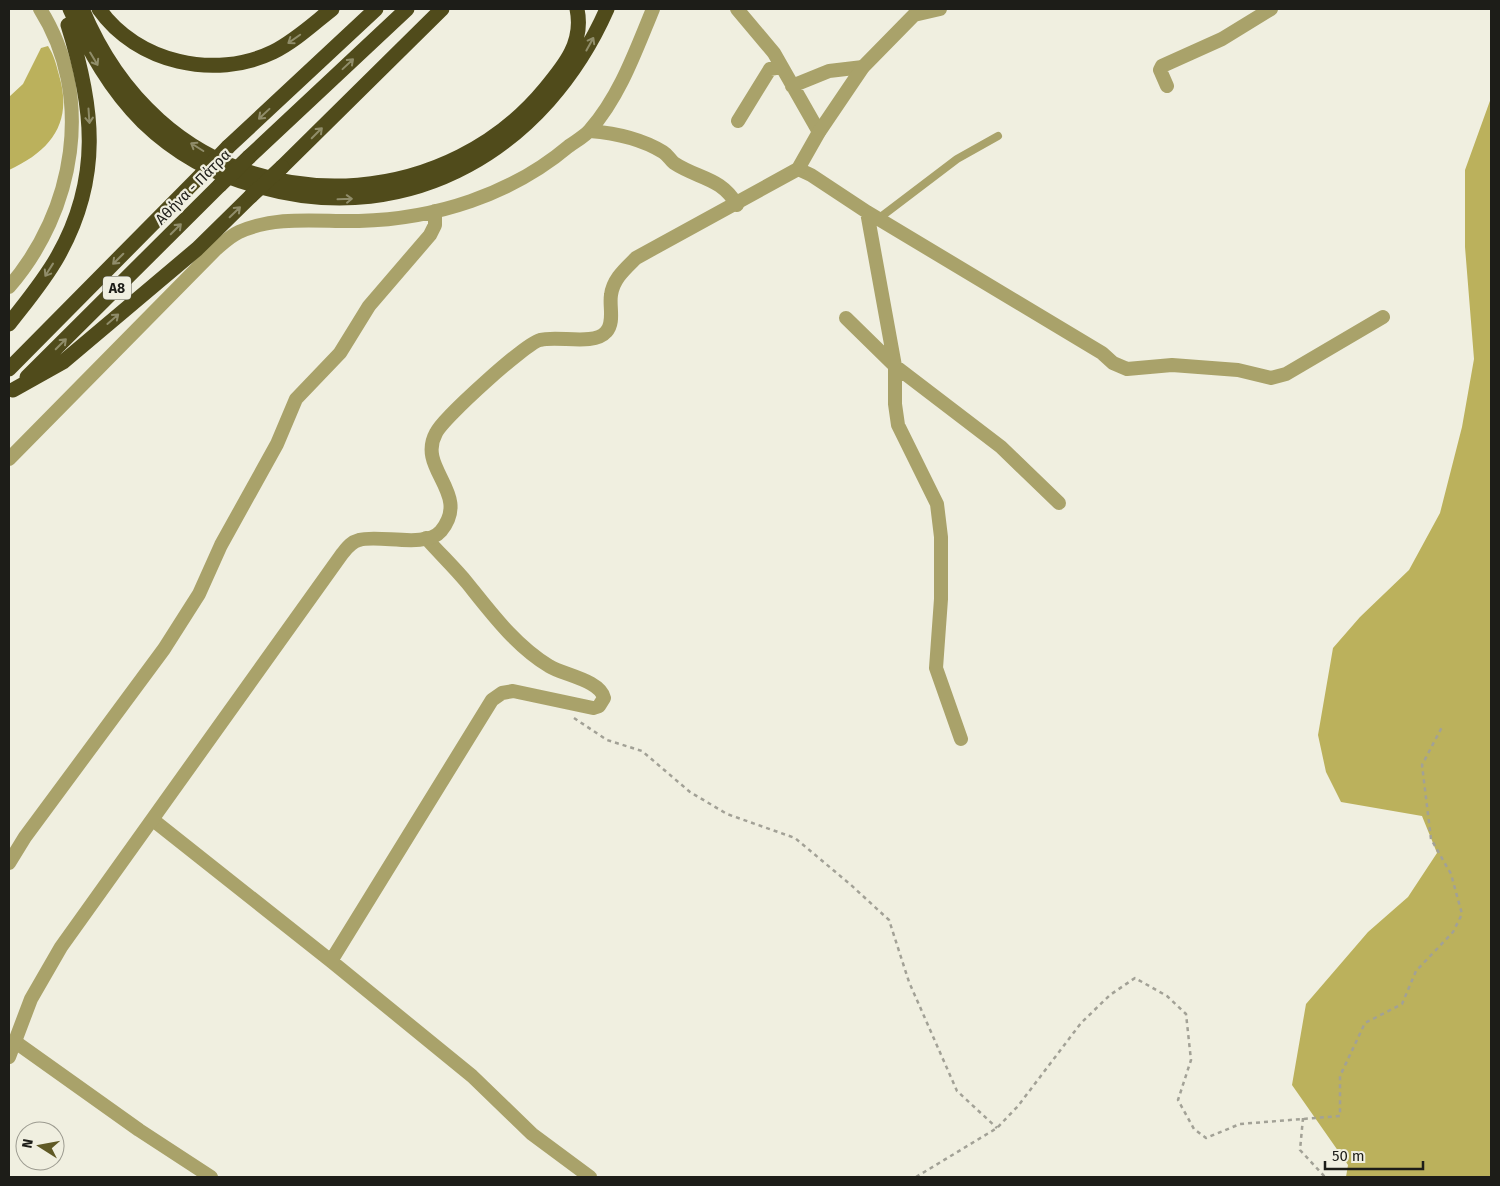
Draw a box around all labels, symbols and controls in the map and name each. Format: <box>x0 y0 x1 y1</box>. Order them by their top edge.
one-way arrow <box>287 34 301 44</box>
one-way arrow <box>585 37 595 52</box>
one-way arrow <box>89 51 99 65</box>
one-way arrow <box>342 58 354 70</box>
one-way arrow <box>84 108 93 124</box>
one-way arrow <box>257 108 270 120</box>
one-way arrow <box>311 127 323 139</box>
one-way arrow <box>190 142 204 152</box>
street label: Αθήνα - Πάτρα <box>152 146 234 228</box>
one-way arrow <box>337 194 353 203</box>
one-way arrow <box>229 206 241 218</box>
one-way arrow <box>170 223 182 235</box>
one-way arrow <box>112 253 124 265</box>
one-way arrow <box>43 263 53 277</box>
road number: Α8 <box>103 276 131 300</box>
one-way arrow <box>106 314 119 325</box>
one-way arrow <box>54 338 66 350</box>
north arrow <box>15 1121 65 1171</box>
text: N <box>18 1137 37 1150</box>
scale bar <box>1325 1138 1422 1170</box>
text: 50 m <box>1332 1147 1365 1165</box>

